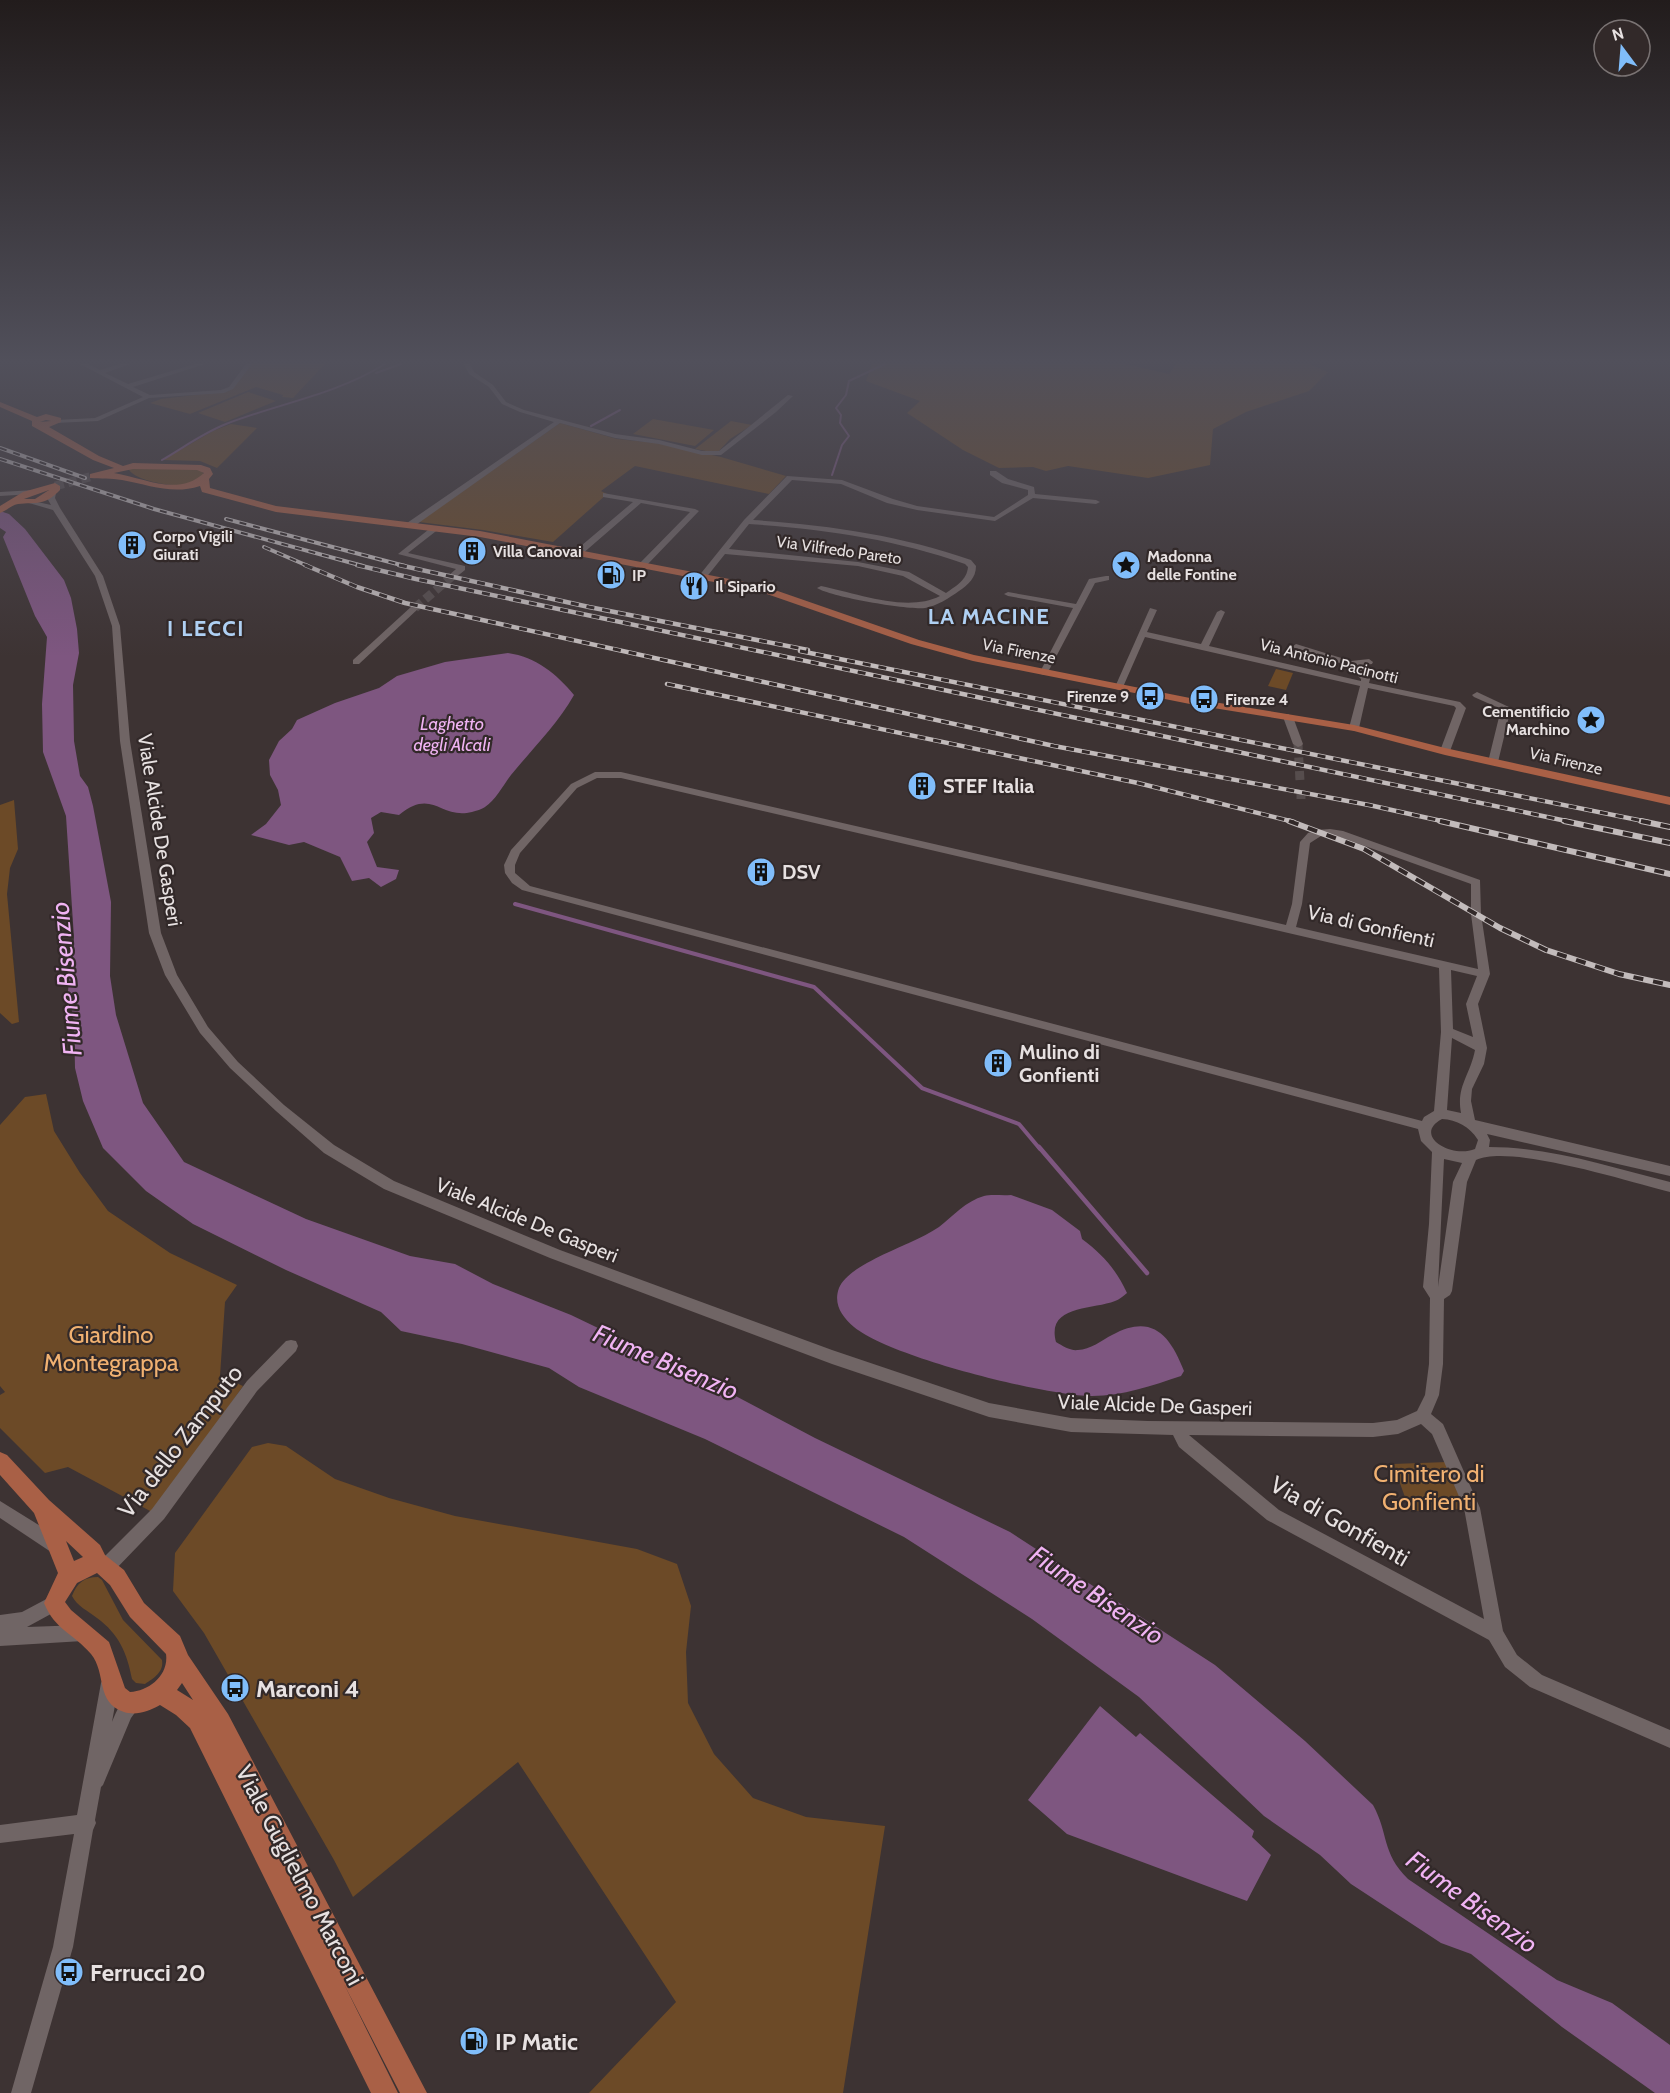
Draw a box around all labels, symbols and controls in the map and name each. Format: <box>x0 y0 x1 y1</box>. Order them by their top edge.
north arrow <box>1592 18 1652 78</box>
text: N <box>1610 23 1626 45</box>
place label: Corpo Vigili Giurati <box>153 527 233 564</box>
building icon: Corpo Vigili Giurati <box>116 529 148 561</box>
street label: Via Vilfredo Pareto <box>775 532 903 568</box>
building icon: Villa Canovai <box>456 535 488 567</box>
place label: Villa Canovai <box>493 542 582 561</box>
place label: Madonna delle Fontine <box>1147 547 1237 584</box>
place icon: Madonna delle Fontine <box>1110 549 1142 581</box>
fuel station icon: IP <box>595 559 627 591</box>
place label: IP <box>632 566 647 585</box>
restaurant icon: Il Sipario <box>678 570 710 602</box>
place label: Il Sipario <box>715 577 776 596</box>
district label: LA MACINE <box>928 603 1050 630</box>
district label: I LECCI <box>167 615 245 642</box>
street label: Via Firenze <box>981 635 1057 667</box>
street label: Via Antonio Pacinotti <box>1258 635 1400 687</box>
bus stop icon: Firenze 9 <box>1134 680 1166 712</box>
bus stop icon: Firenze 4 <box>1188 683 1220 715</box>
place label: Firenze 9 <box>1066 687 1129 706</box>
place label: Firenze 4 <box>1225 690 1289 709</box>
place label: Cementificio Marchino <box>1482 702 1570 739</box>
place icon: Cementificio Marchino <box>1575 704 1607 736</box>
water label: Laghetto degli Alcali <box>413 713 492 756</box>
street label: Viale Alcide De Gasperi <box>133 732 187 928</box>
street label: Via Firenze <box>1528 743 1604 779</box>
building icon: STEF Italia <box>906 770 938 802</box>
place label: STEF Italia <box>943 774 1034 798</box>
building icon: DSV <box>745 856 777 888</box>
place label: DSV <box>782 860 821 884</box>
street label: Via di Gonfienti <box>1305 900 1437 952</box>
water label: Fiume Bisenzio <box>43 901 89 1057</box>
place label: Mulino di Gonfienti <box>1019 1040 1100 1087</box>
building icon: Mulino di Gonfienti <box>982 1047 1014 1079</box>
street label: Viale Alcide De Gasperi <box>432 1172 622 1268</box>
water label: Fiume Bisenzio <box>589 1317 743 1407</box>
park label: Giardino Montegrappa <box>43 1320 179 1377</box>
street label: Via dello Zamputo <box>111 1359 249 1523</box>
street label: Viale Alcide De Gasperi <box>1057 1390 1253 1420</box>
park label: Cimitero di Gonfienti <box>1373 1459 1485 1516</box>
street label: Via di Gonfienti <box>1265 1470 1415 1572</box>
water label: Fiume Bisenzio <box>1024 1539 1170 1651</box>
bus stop icon: Marconi 4 <box>219 1672 251 1704</box>
place label: Marconi 4 <box>256 1674 359 1703</box>
street label: Viale Guglielmo Marconi <box>230 1760 370 1990</box>
water label: Fiume Bisenzio <box>1400 1844 1544 1960</box>
bus stop icon: Ferrucci 20 <box>53 1956 85 1988</box>
place label: Ferrucci 20 <box>90 1958 206 1987</box>
fuel station icon: IP Matic <box>458 2025 490 2057</box>
place label: IP Matic <box>495 2027 578 2056</box>

